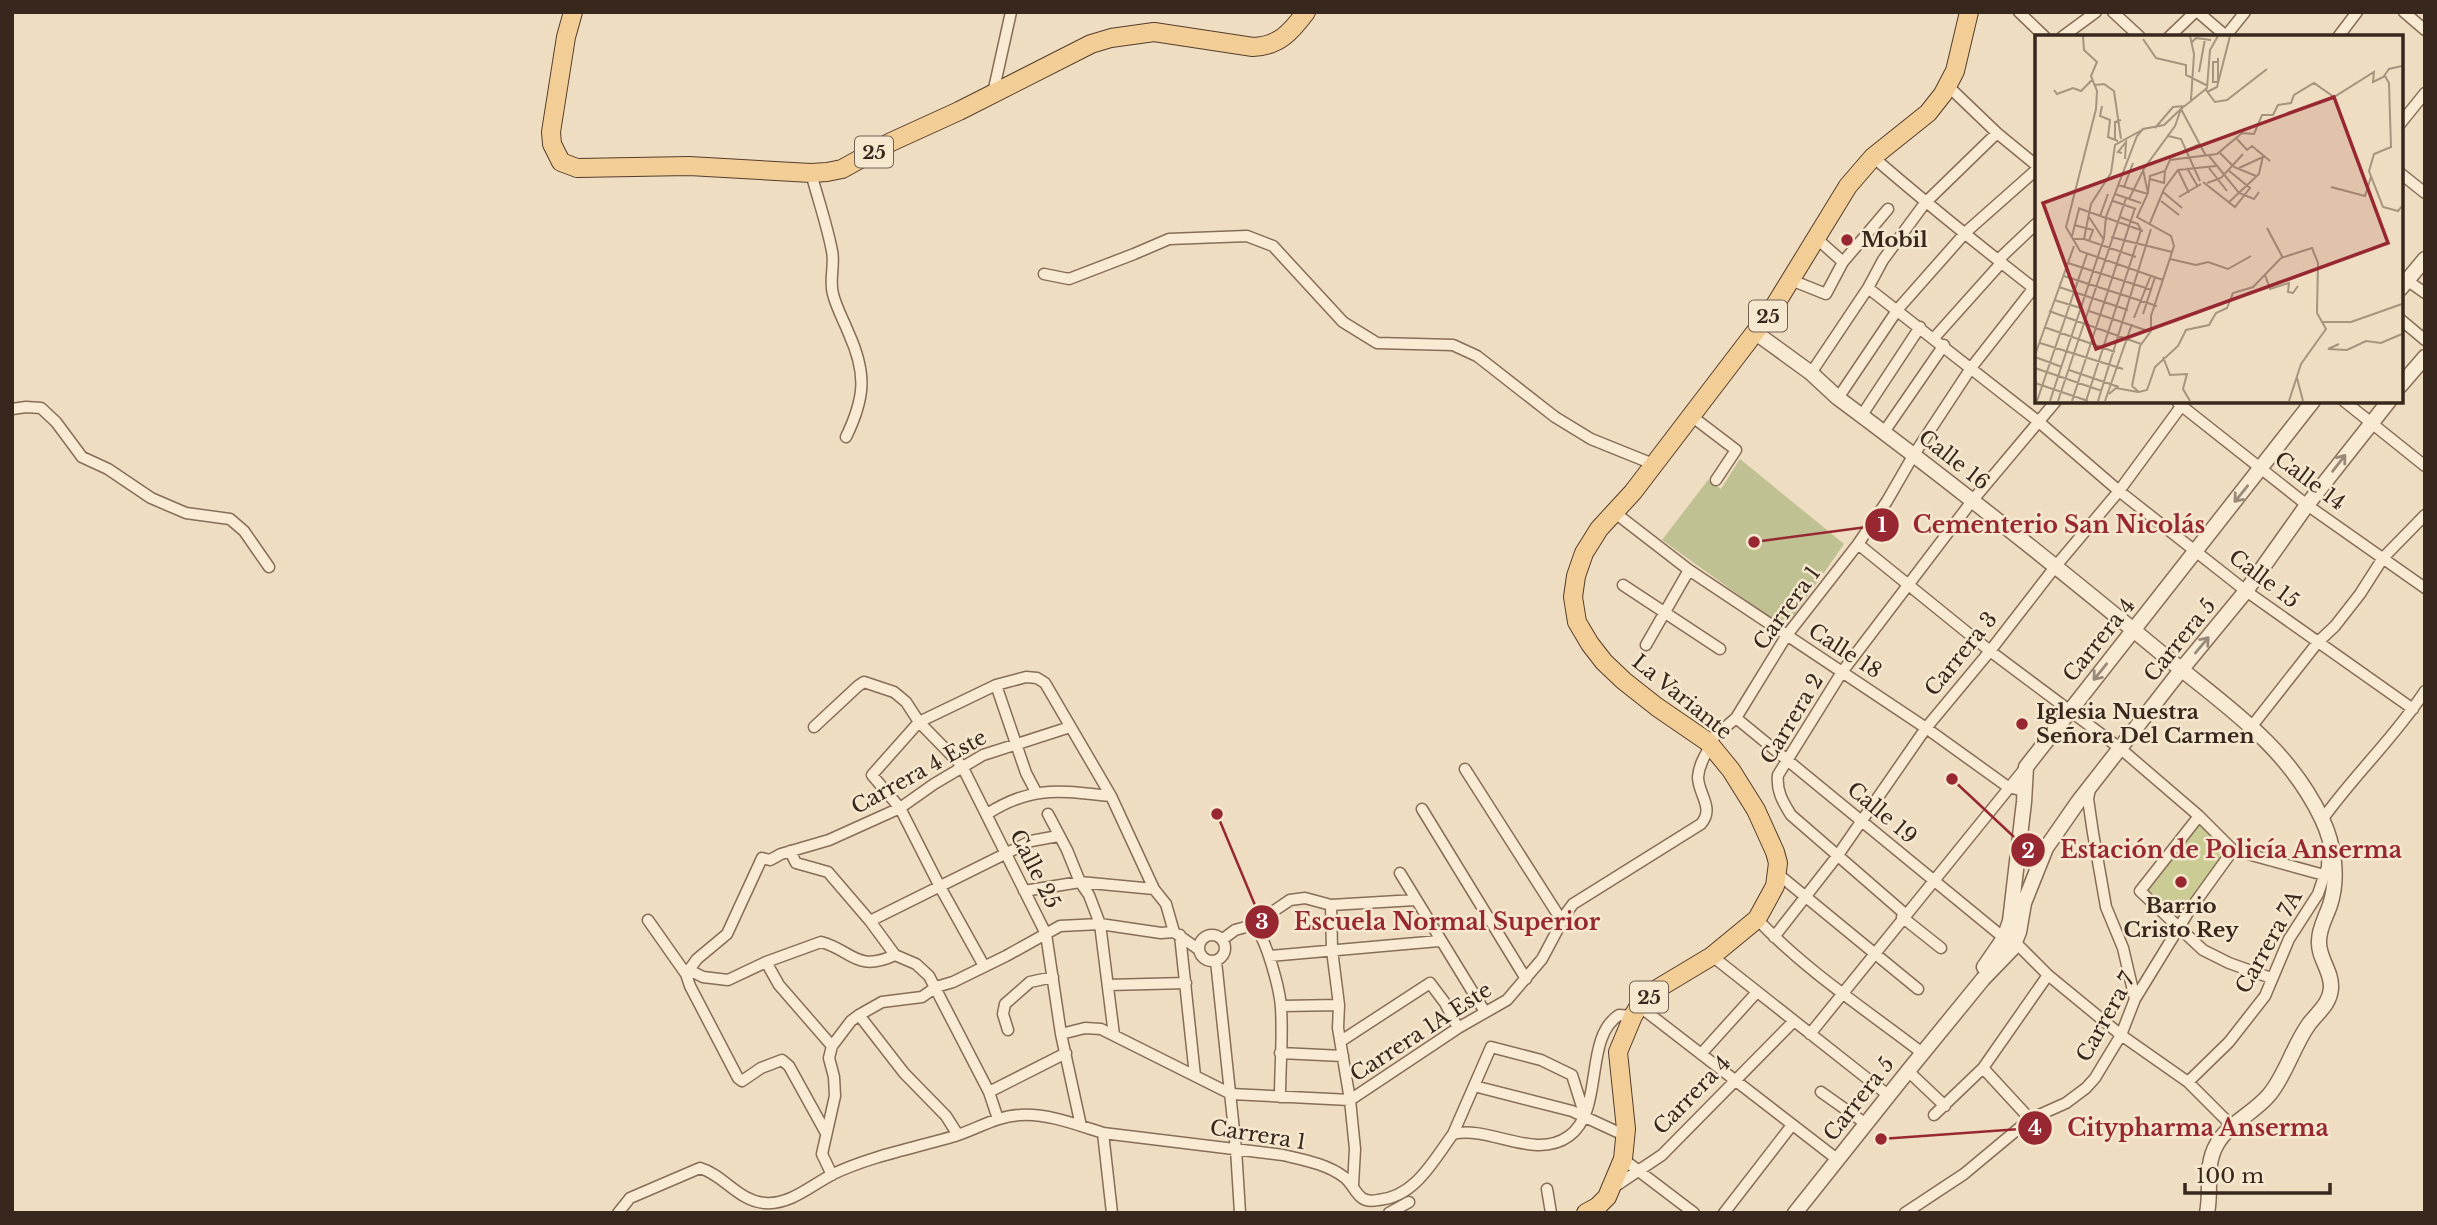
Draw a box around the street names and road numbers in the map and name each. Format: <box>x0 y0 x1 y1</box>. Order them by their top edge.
road number: 25 <box>855 136 893 168</box>
road number: 25 <box>1749 300 1787 332</box>
street label: Calle 16 <box>1913 424 1995 496</box>
street label: Calle 14 <box>2269 446 2351 516</box>
street label: Calle 15 <box>2224 544 2304 614</box>
street label: Carrera 1 <box>1748 561 1826 655</box>
street label: Carrera 4 <box>2057 593 2141 687</box>
street label: Carrera 5 <box>2139 593 2221 687</box>
street label: Carrera 3 <box>1919 607 2003 701</box>
street label: Calle 18 <box>1803 618 1887 684</box>
street label: La Variante <box>1627 649 1737 745</box>
street label: Carrera 2 <box>1755 669 1829 769</box>
street label: Carrera 4 Este <box>847 724 991 820</box>
street label: Calle 19 <box>1842 776 1922 850</box>
street label: Calle 25 <box>1004 825 1066 913</box>
street label: Carrera 7A <box>2230 885 2308 998</box>
street label: Carrera 7 <box>2071 967 2141 1066</box>
street label: Carrera 1A Este <box>1345 977 1497 1087</box>
road number: 25 <box>1630 981 1668 1012</box>
street label: Carrera 4 <box>1648 1050 1736 1140</box>
street label: Carrera 5 <box>1818 1052 1900 1146</box>
street label: Carrera 1 <box>1208 1115 1308 1155</box>

